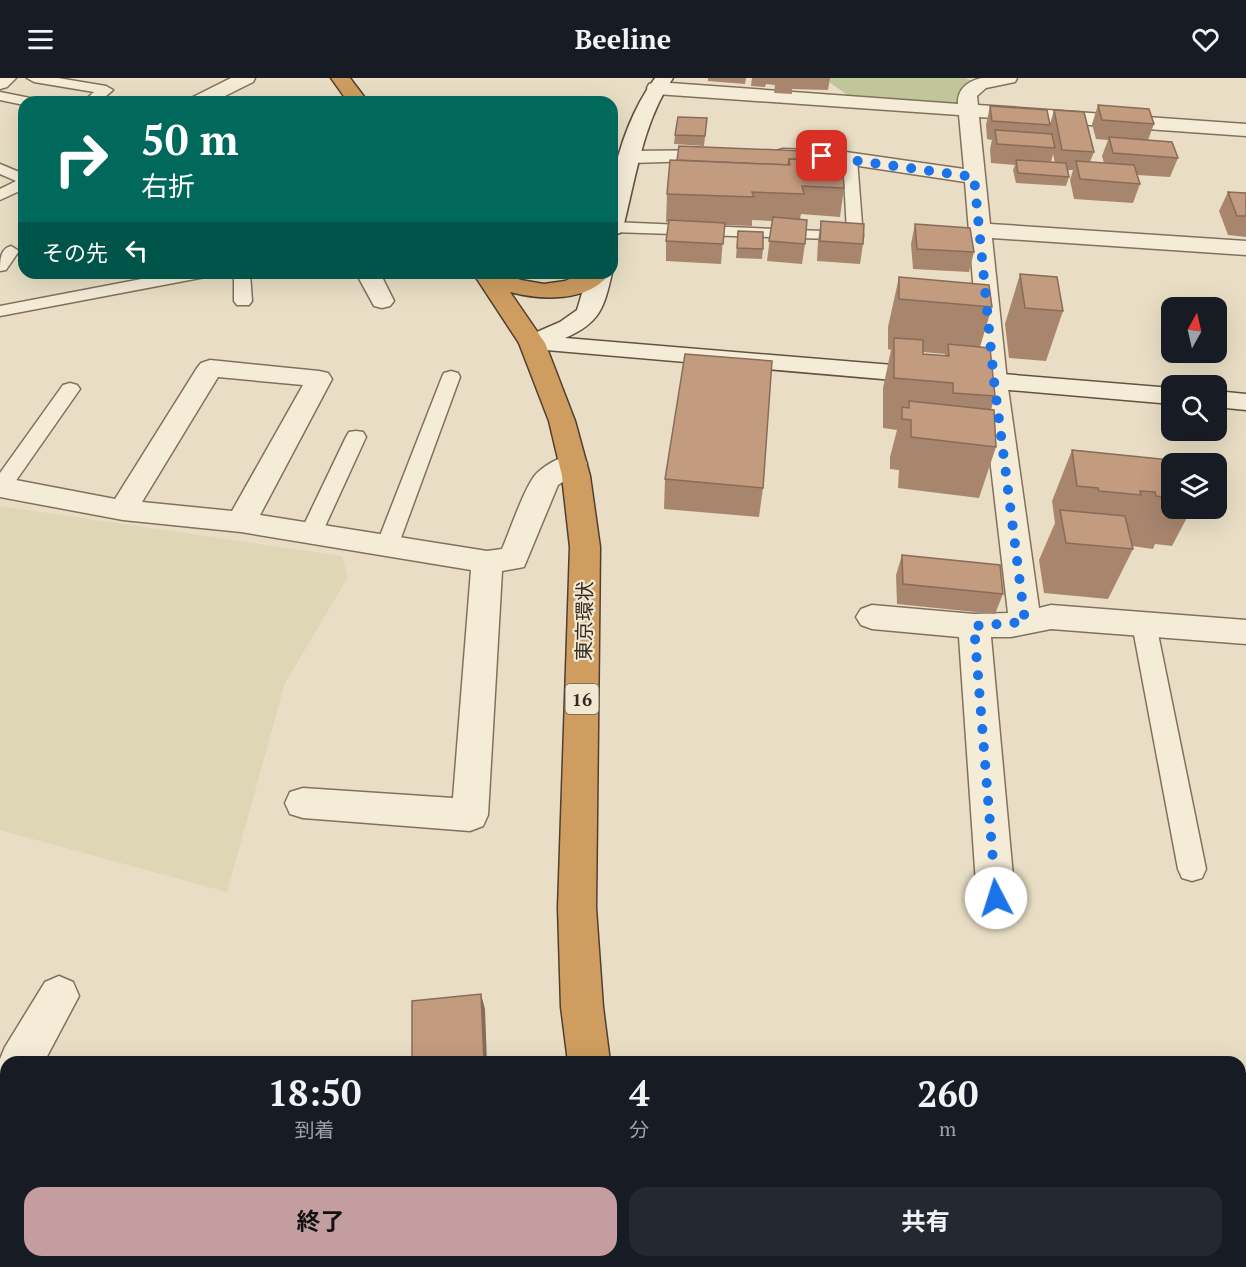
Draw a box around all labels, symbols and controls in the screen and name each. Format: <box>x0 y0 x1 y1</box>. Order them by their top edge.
text: Beeline <box>575 21 671 57</box>
icon: menu <box>24 23 57 56</box>
icon: heart <box>1189 23 1222 56</box>
text: 50 m <box>141 111 239 167</box>
icon: right <box>42 120 120 198</box>
pin <box>796 130 847 181</box>
icon: arrive <box>805 139 838 172</box>
text: 右折 <box>141 168 195 204</box>
icon: left <box>120 234 153 267</box>
text: その先 <box>42 238 108 267</box>
north arrow <box>1161 297 1227 363</box>
map controls <box>1161 297 1227 519</box>
button: search <box>1161 375 1227 441</box>
button: layers <box>1161 453 1227 519</box>
street label: 東京環状 <box>570 581 598 661</box>
road number: 16 <box>566 684 598 714</box>
position arrow <box>964 866 1028 930</box>
text: 18:50 <box>268 1069 361 1116</box>
text: 4 <box>629 1069 650 1116</box>
text: 260 <box>917 1070 978 1117</box>
text: m <box>939 1115 956 1142</box>
text: 到着 <box>295 1116 335 1143</box>
text: 分 <box>629 1116 649 1143</box>
button: 終了 <box>24 1187 617 1256</box>
button: 共有 <box>629 1187 1222 1256</box>

